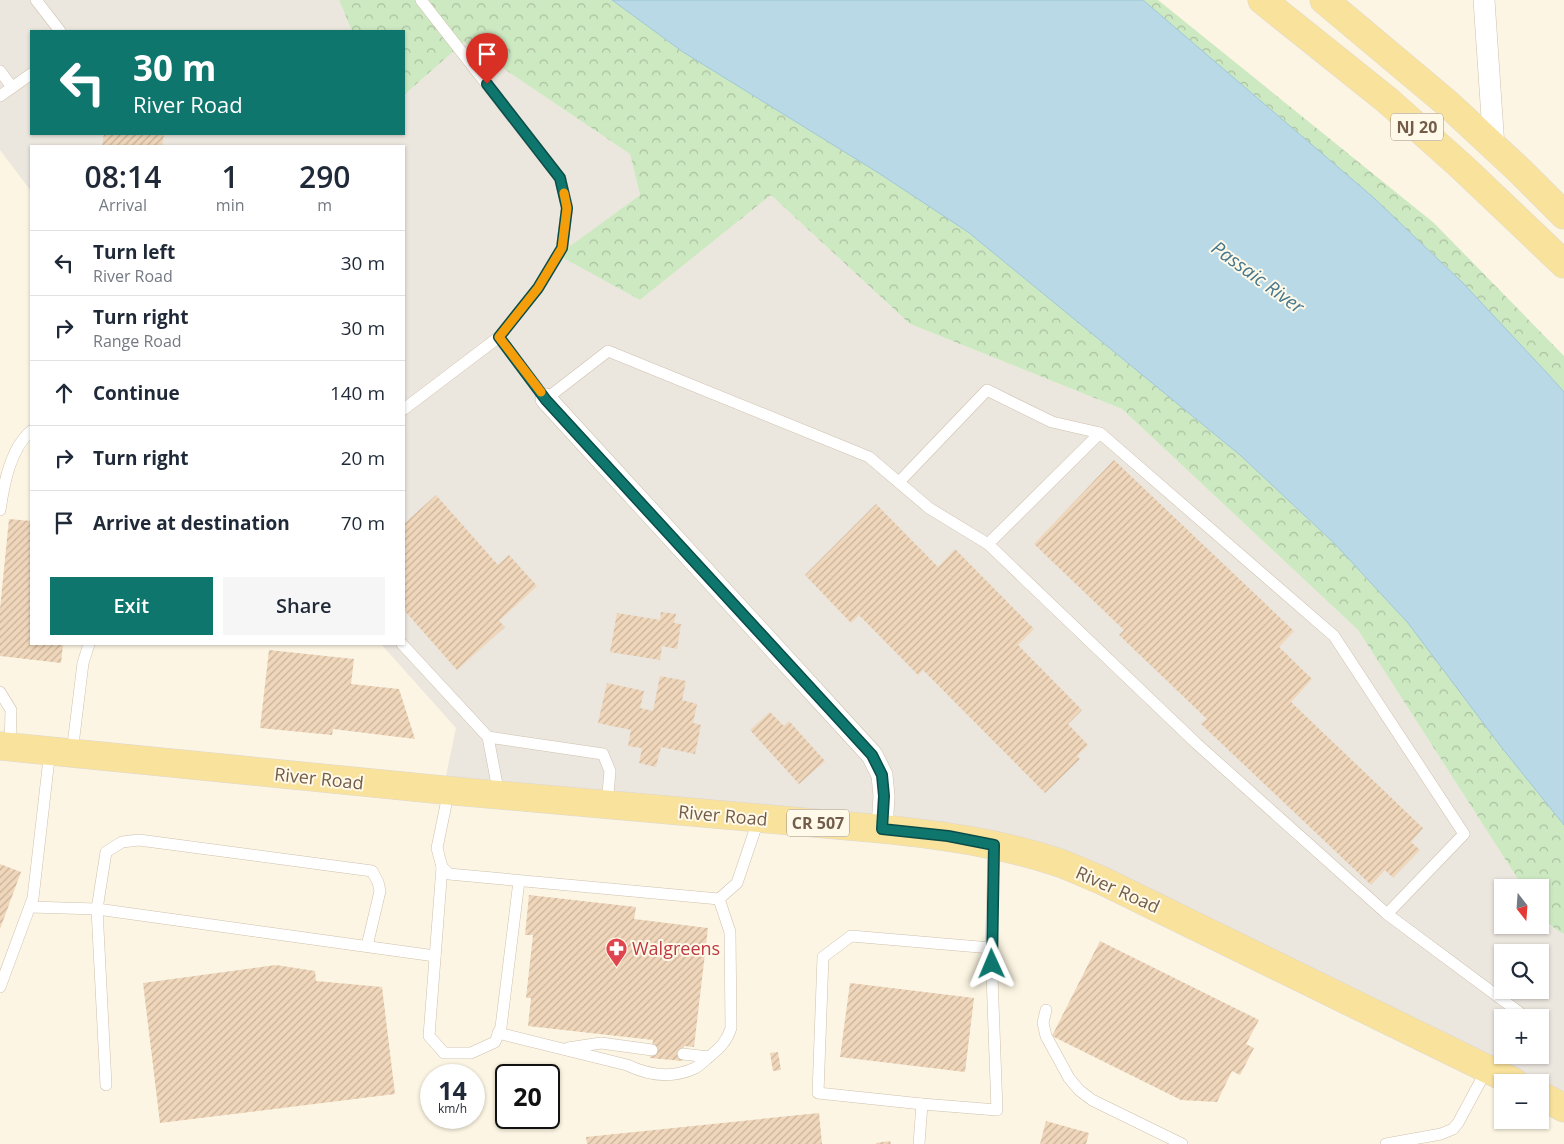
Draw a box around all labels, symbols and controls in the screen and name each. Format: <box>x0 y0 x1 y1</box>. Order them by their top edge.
pin <box>466 33 508 84</box>
icon: arrive <box>473 40 501 68</box>
text: 30 m <box>133 44 216 91</box>
icon: left <box>50 50 115 115</box>
text: River Road <box>133 89 243 119</box>
road number: NJ 20 <box>1391 114 1443 140</box>
text: 08:14 <box>85 156 161 197</box>
text: 1 <box>222 156 239 197</box>
text: 290 <box>299 156 350 197</box>
text: Arrival <box>99 194 147 216</box>
text: min <box>216 194 245 216</box>
text: m <box>317 194 332 216</box>
water label: Passaic River <box>1207 235 1311 320</box>
text: Turn left <box>93 239 175 265</box>
icon: left <box>50 249 78 277</box>
text: 30 m <box>341 250 385 276</box>
text: River Road <box>93 265 173 287</box>
text: Turn right <box>93 304 188 330</box>
icon: right <box>50 314 78 342</box>
text: 30 m <box>341 315 385 341</box>
text: Range Road <box>93 330 182 352</box>
icon: ahead <box>50 379 78 407</box>
text: Continue <box>93 380 180 406</box>
text: 140 m <box>330 380 385 406</box>
icon: right <box>50 444 78 472</box>
text: Turn right <box>93 445 188 471</box>
text: 20 m <box>341 445 385 471</box>
icon: arrive <box>50 509 78 537</box>
text: Arrive at destination <box>93 510 290 536</box>
text: 70 m <box>341 510 385 536</box>
button: Exit <box>50 577 213 635</box>
button: Share <box>223 577 385 635</box>
street label: River Road <box>273 761 365 795</box>
street label: River Road <box>677 799 769 831</box>
road number: CR 507 <box>787 810 849 836</box>
street label: River Road <box>1072 860 1164 918</box>
north arrow <box>1494 879 1549 934</box>
map controls <box>1494 879 1549 1129</box>
pharmacy icon: Walgreens <box>604 936 628 967</box>
place label: Walgreens <box>632 936 720 960</box>
position arrow <box>965 937 1017 989</box>
button: search <box>1494 944 1549 999</box>
button: + <box>1494 1009 1549 1064</box>
speed limit sign: 20 <box>495 1064 560 1129</box>
text: 14 <box>438 1073 467 1107</box>
button: − <box>1494 1074 1549 1129</box>
text: km/h <box>438 1100 467 1117</box>

